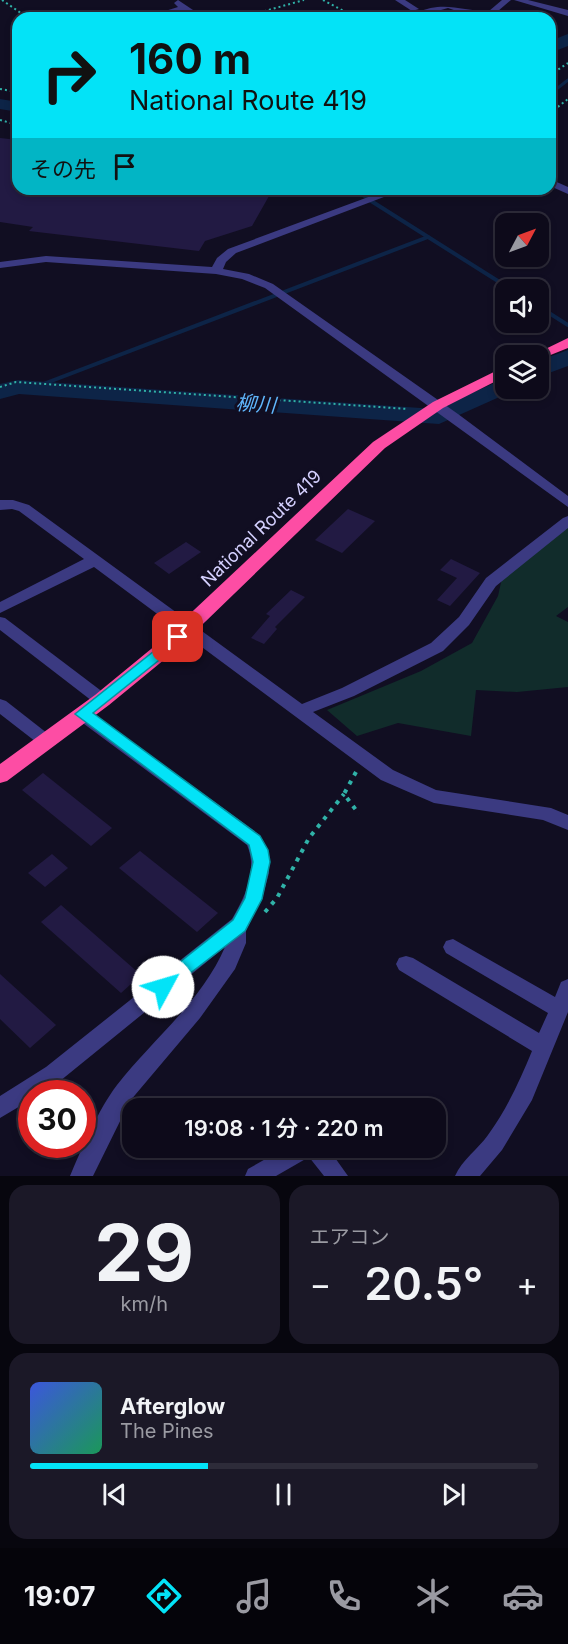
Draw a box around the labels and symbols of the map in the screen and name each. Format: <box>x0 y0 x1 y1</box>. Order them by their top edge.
north arrow <box>495 213 549 267</box>
water label: 柳川 <box>235 391 279 418</box>
street label: National Route 419 <box>197 465 325 591</box>
pin <box>152 611 203 662</box>
position arrow <box>131 955 195 1019</box>
speed limit sign: 30 <box>18 1080 96 1158</box>

